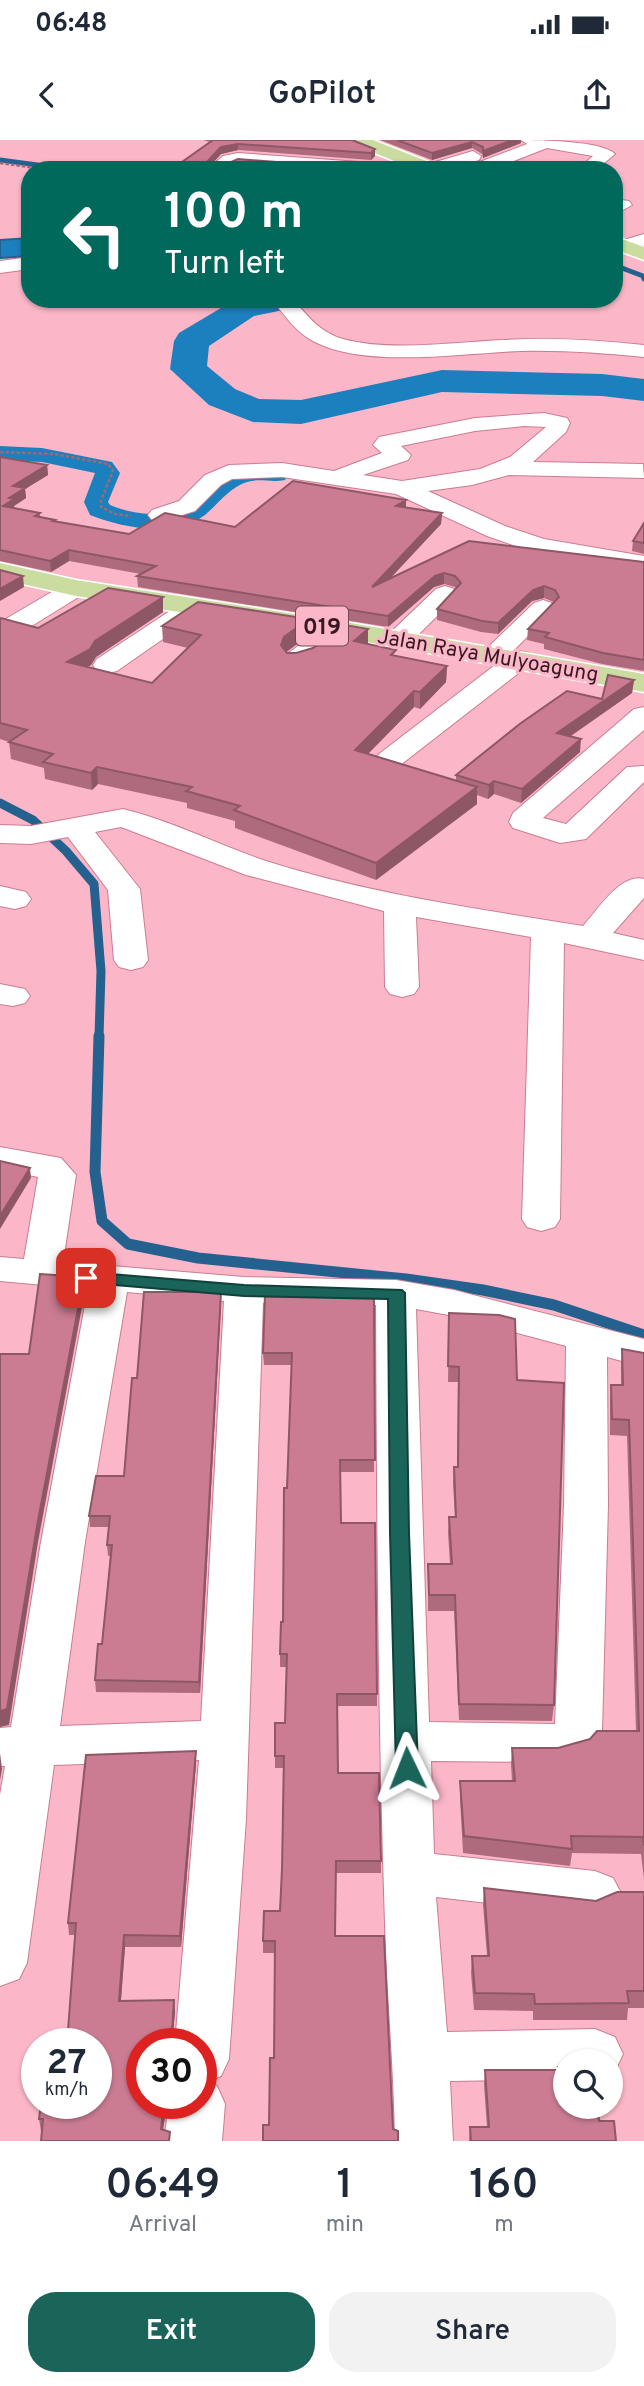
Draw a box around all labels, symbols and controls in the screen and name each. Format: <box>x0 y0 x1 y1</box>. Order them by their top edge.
text: 06:48 <box>35 8 107 41</box>
text: GoPilot <box>268 75 376 115</box>
icon: back <box>28 76 66 114</box>
icon: share <box>578 76 616 114</box>
text: 100 m <box>164 184 303 246</box>
icon: left <box>49 189 140 280</box>
text: Turn left <box>164 245 285 285</box>
road number: 019 <box>296 606 348 646</box>
street label: Jalan Raya Mulyoagung <box>375 624 600 689</box>
pin <box>56 1248 116 1308</box>
icon: arrive <box>67 1259 105 1297</box>
position arrow <box>370 1731 444 1805</box>
speed limit sign: 30 <box>126 2028 217 2119</box>
text: 27 <box>47 2042 86 2086</box>
map controls <box>553 2049 623 2119</box>
button: search <box>553 2049 623 2119</box>
text: km/h <box>45 2079 88 2102</box>
text: 06:49 <box>105 2160 220 2213</box>
text: 1 <box>337 2160 353 2213</box>
text: 160 <box>469 2160 539 2213</box>
text: Arrival <box>129 2211 197 2240</box>
text: min <box>326 2211 364 2240</box>
text: m <box>494 2211 514 2240</box>
button: Exit <box>28 2292 315 2372</box>
button: Share <box>329 2292 616 2372</box>

